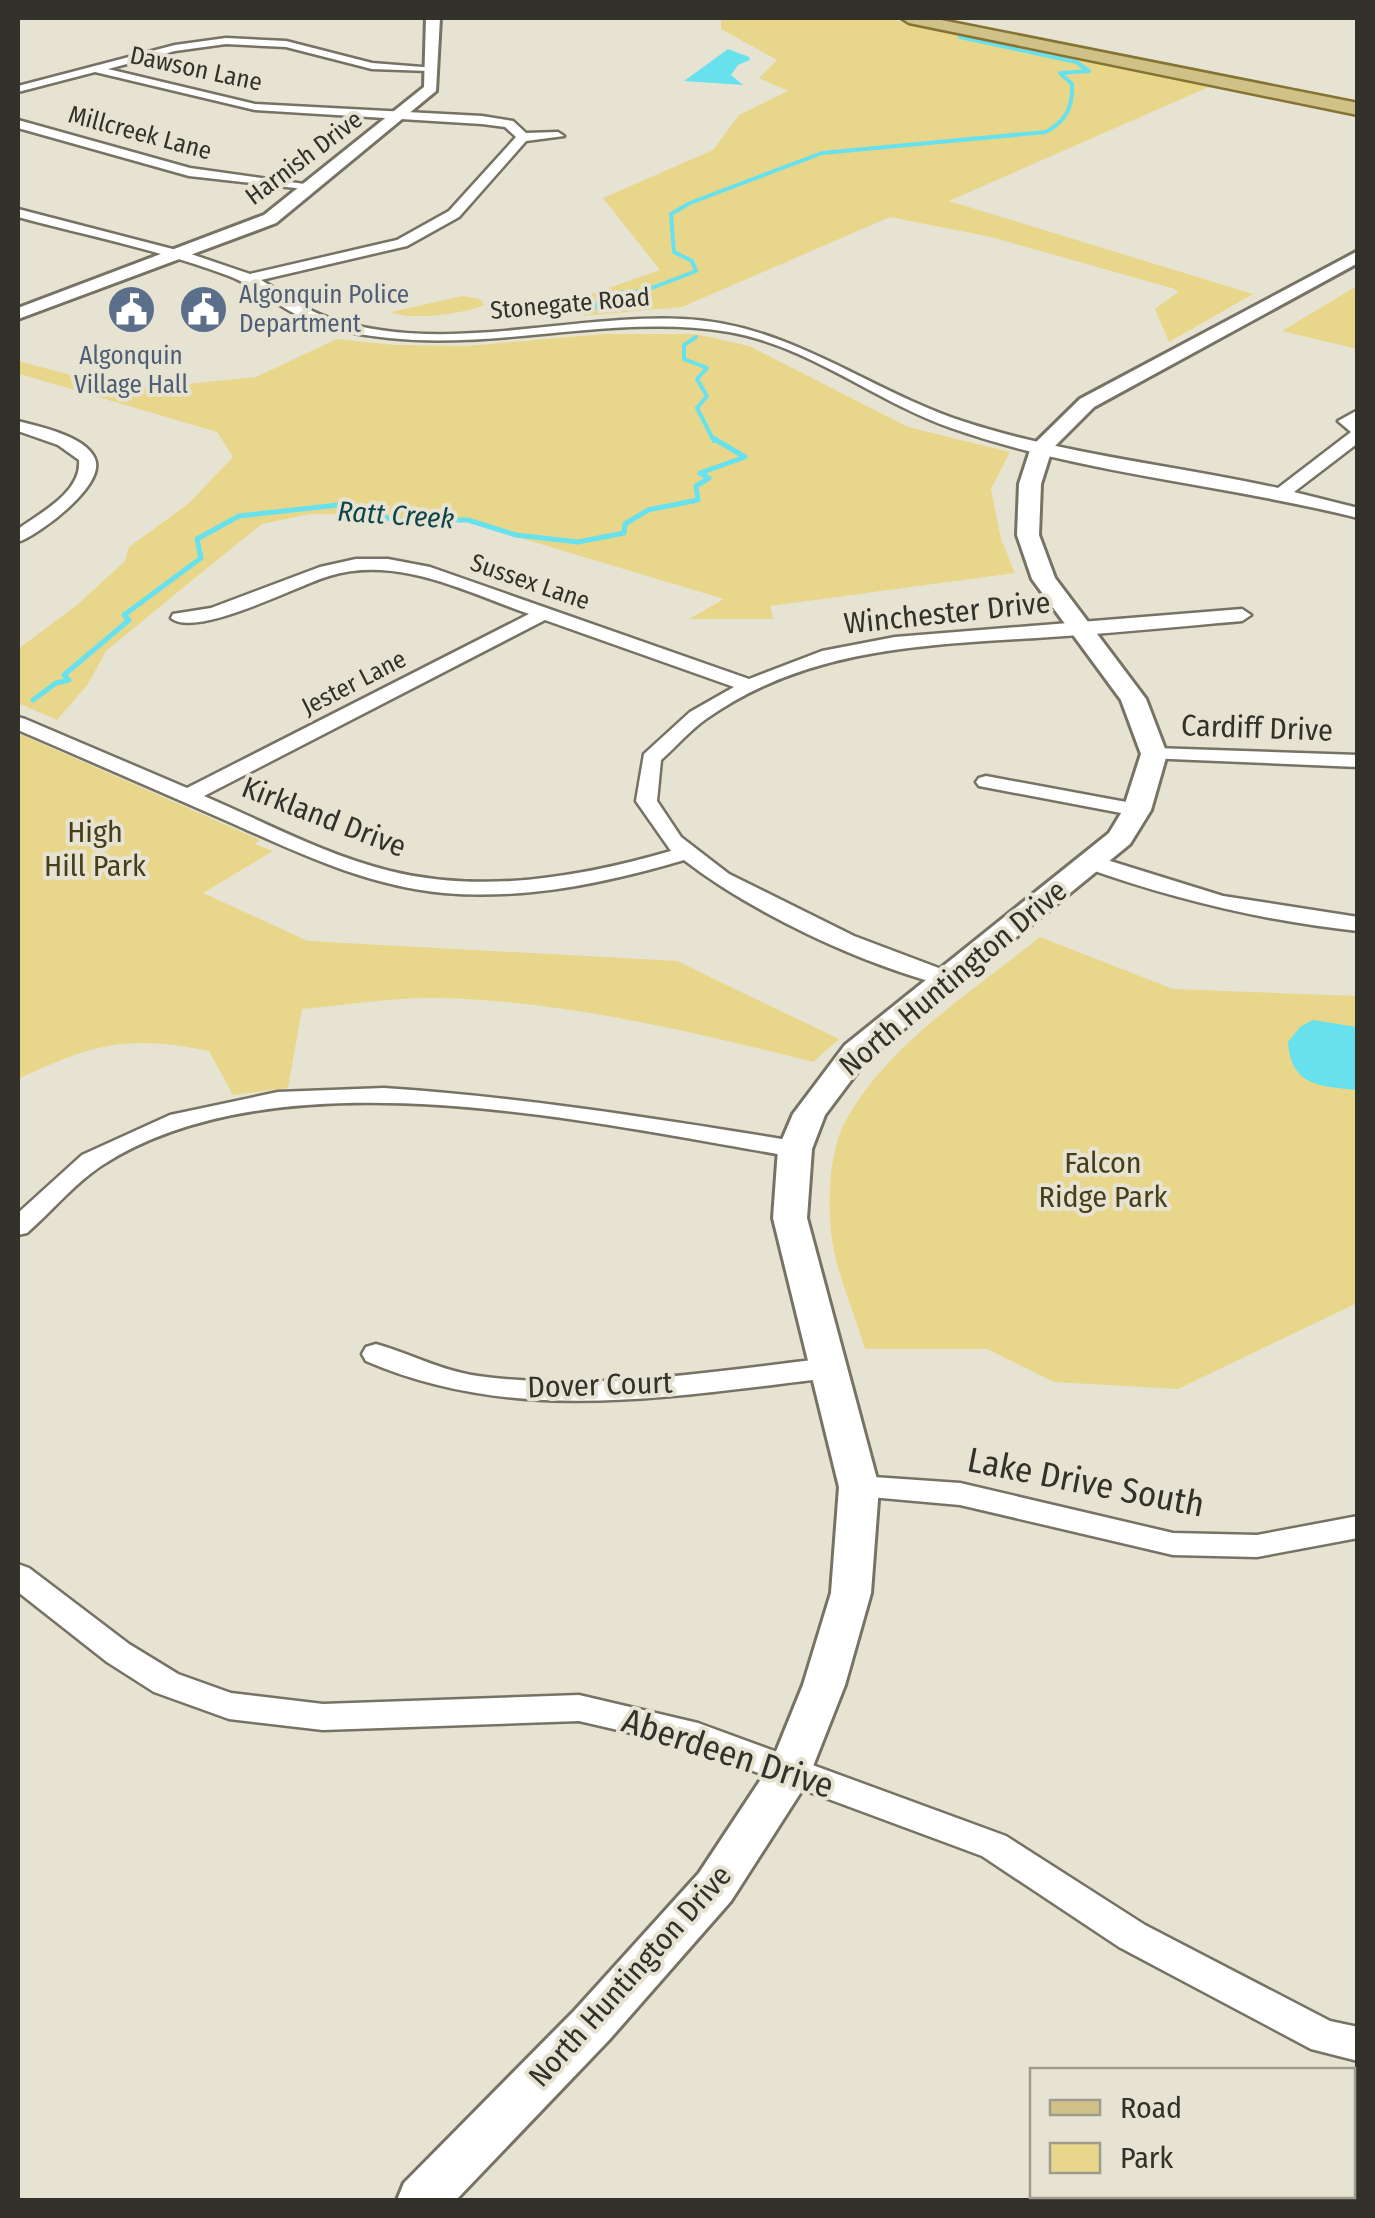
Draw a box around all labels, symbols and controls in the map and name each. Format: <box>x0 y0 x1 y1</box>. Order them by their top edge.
street label: Dawson Lane <box>127 40 265 98</box>
street label: Millcreek Lane <box>65 100 215 166</box>
street label: Harnish Drive <box>240 104 368 212</box>
place label: Algonquin Police Department <box>239 280 409 339</box>
street label: Stonegate Road <box>489 282 651 326</box>
public building icon: Algonquin Police Department <box>178 283 230 335</box>
public building icon: Algonquin Village Hall <box>105 284 157 336</box>
place label: Algonquin Village Hall <box>74 341 188 400</box>
water label: Ratt Creek <box>337 494 456 536</box>
street label: Sussex Lane <box>466 548 594 616</box>
street label: Winchester Drive <box>842 584 1052 642</box>
street label: Jester Lane <box>297 644 411 722</box>
street label: Cardiff Drive <box>1180 707 1334 749</box>
street label: Kirkland Drive <box>237 769 411 865</box>
park label: High Hill Park <box>44 814 146 884</box>
street label: North Huntington Drive <box>832 872 1074 1084</box>
park label: Falcon Ridge Park <box>1039 1145 1167 1215</box>
street label: Dover Court <box>527 1364 673 1406</box>
street label: Lake Drive South <box>964 1438 1208 1526</box>
street label: Aberdeen Drive <box>617 1699 839 1807</box>
street label: North Huntington Drive <box>521 1858 739 2094</box>
legend <box>1030 2068 1355 2198</box>
text: Road <box>1120 2090 1182 2126</box>
text: Park <box>1120 2140 1173 2176</box>

